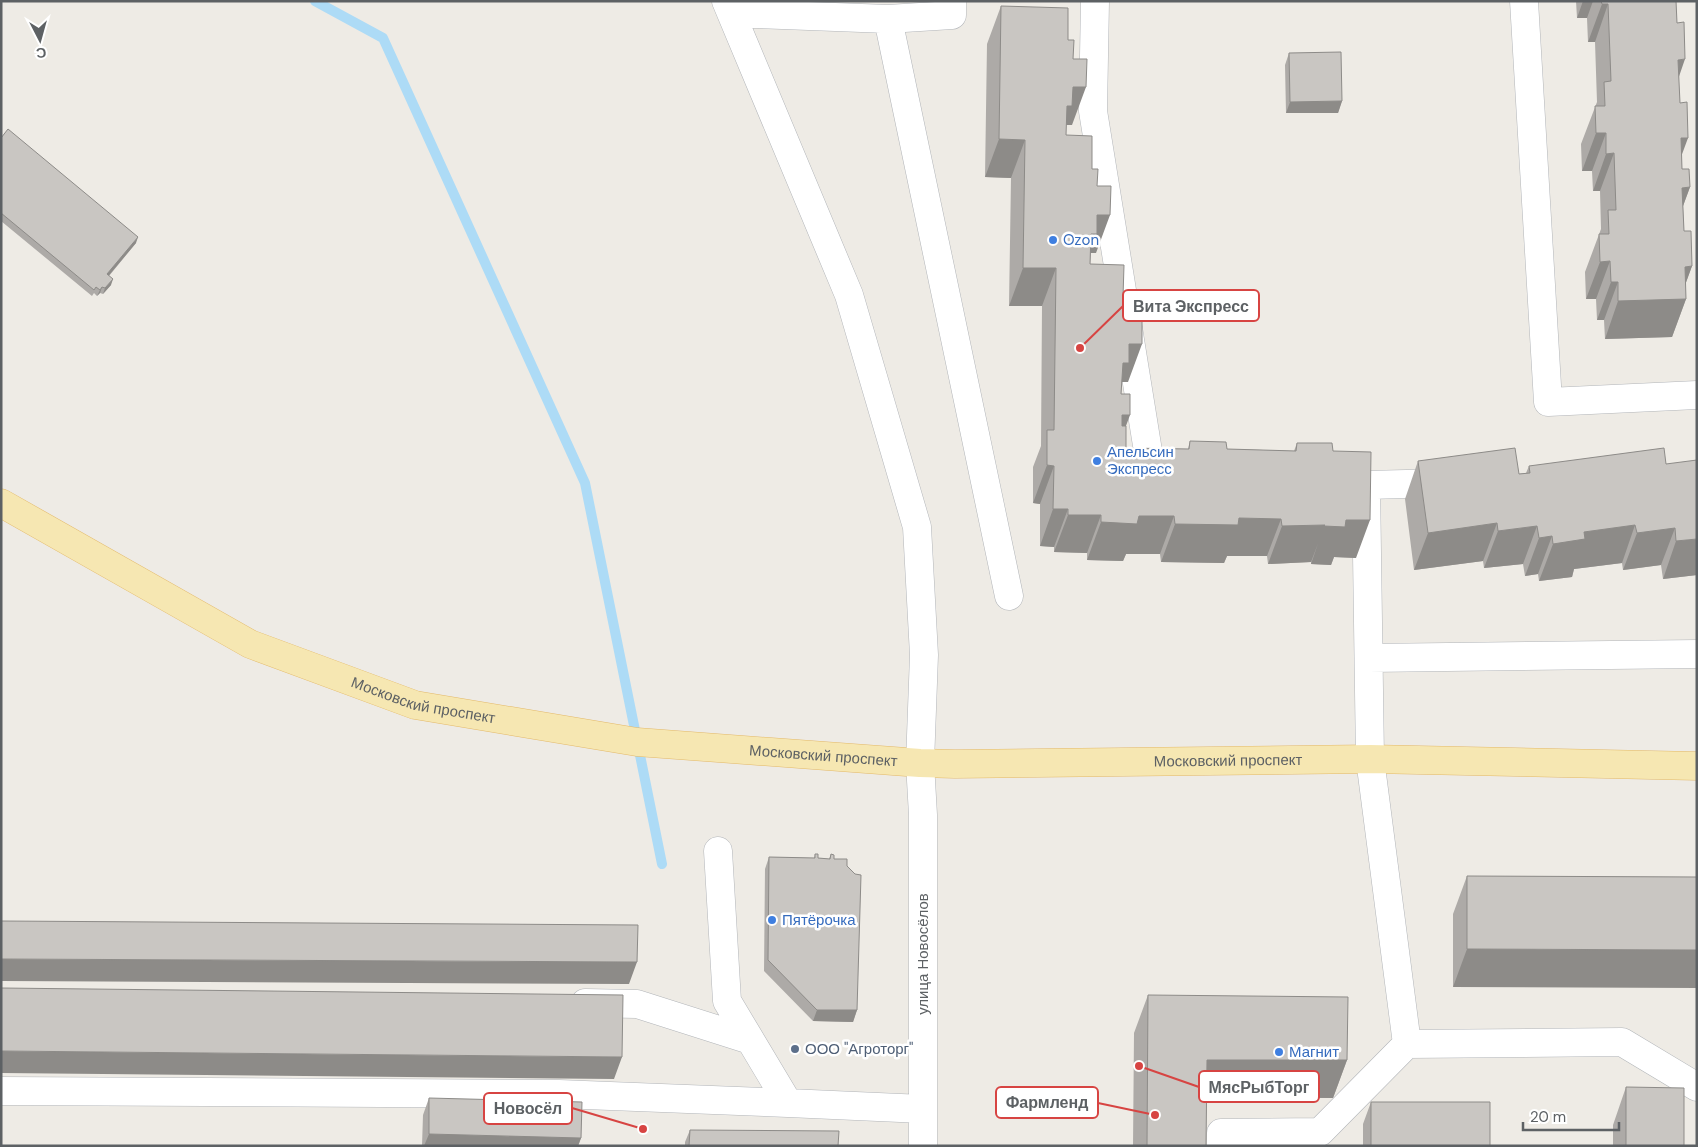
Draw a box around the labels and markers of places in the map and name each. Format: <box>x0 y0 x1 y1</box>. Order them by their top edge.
place label: Ozon <box>1063 230 1099 250</box>
marker: Ozon <box>1047 234 1059 246</box>
callout: Вита Экспресс <box>1123 290 1259 321</box>
place label: Апельсин Экспресс <box>1107 442 1174 479</box>
marker: Апельсин Экспресс <box>1091 455 1103 467</box>
place label: Пятёрочка <box>782 910 856 930</box>
marker: Пятёрочка <box>766 914 778 926</box>
place label: ООО "Агроторг" <box>805 1039 913 1059</box>
place label: Магнит <box>1289 1042 1339 1062</box>
marker: ООО "Агроторг" <box>789 1043 801 1055</box>
marker: Магнит <box>1273 1046 1285 1058</box>
callout: МясРыбТорг <box>1199 1071 1319 1102</box>
callout: Фармленд <box>996 1087 1098 1118</box>
callout: Новосёл <box>484 1093 572 1124</box>

